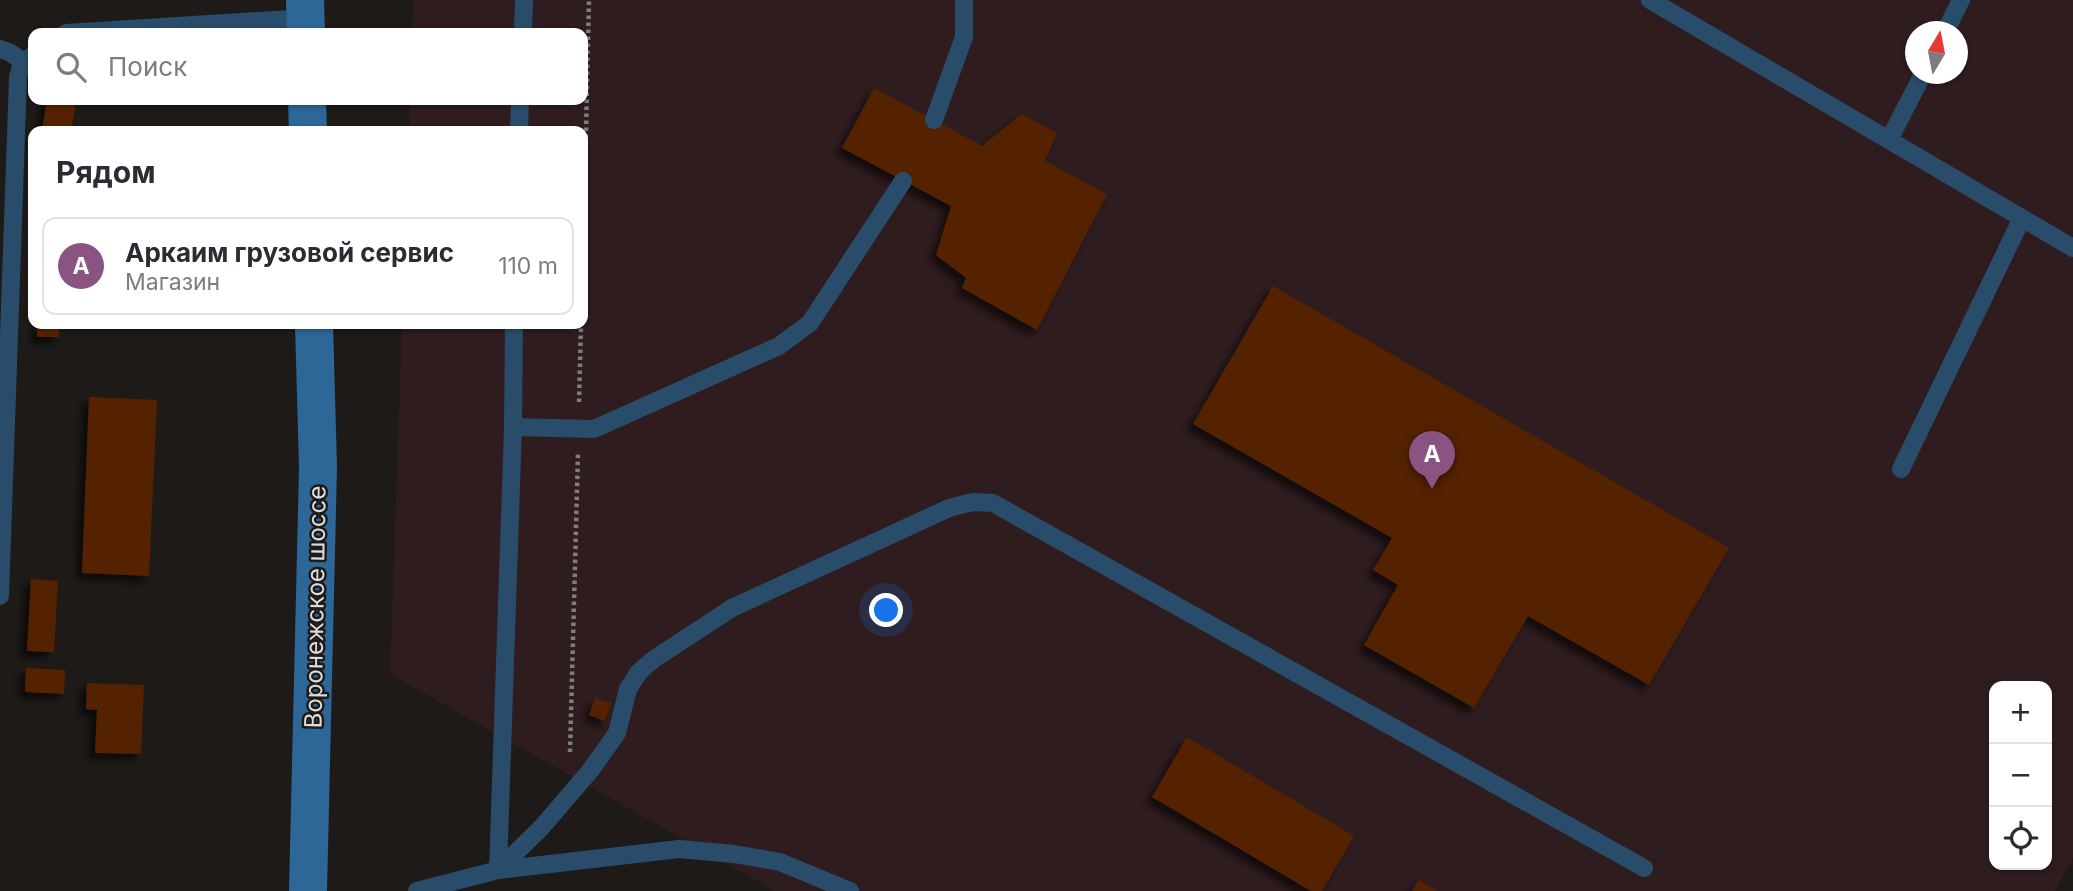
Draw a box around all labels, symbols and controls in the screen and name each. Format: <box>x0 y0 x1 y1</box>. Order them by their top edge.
north arrow <box>1905 21 1968 84</box>
search box <box>28 28 588 105</box>
icon: search <box>52 48 90 86</box>
text: Поиск <box>108 51 187 82</box>
text: Рядом <box>56 154 156 190</box>
text: Аркаим грузовой сервис <box>125 237 454 268</box>
text: A <box>72 252 90 280</box>
text: 110 m <box>498 252 558 280</box>
text: Магазин <box>125 268 220 296</box>
pin: A <box>1409 431 1455 489</box>
street label: Воронежское шоссе <box>298 485 332 729</box>
your location <box>869 593 903 627</box>
map controls <box>1989 681 2052 870</box>
button: + <box>1989 681 2052 744</box>
button: − <box>1989 744 2052 807</box>
button: locate <box>1989 807 2052 870</box>

